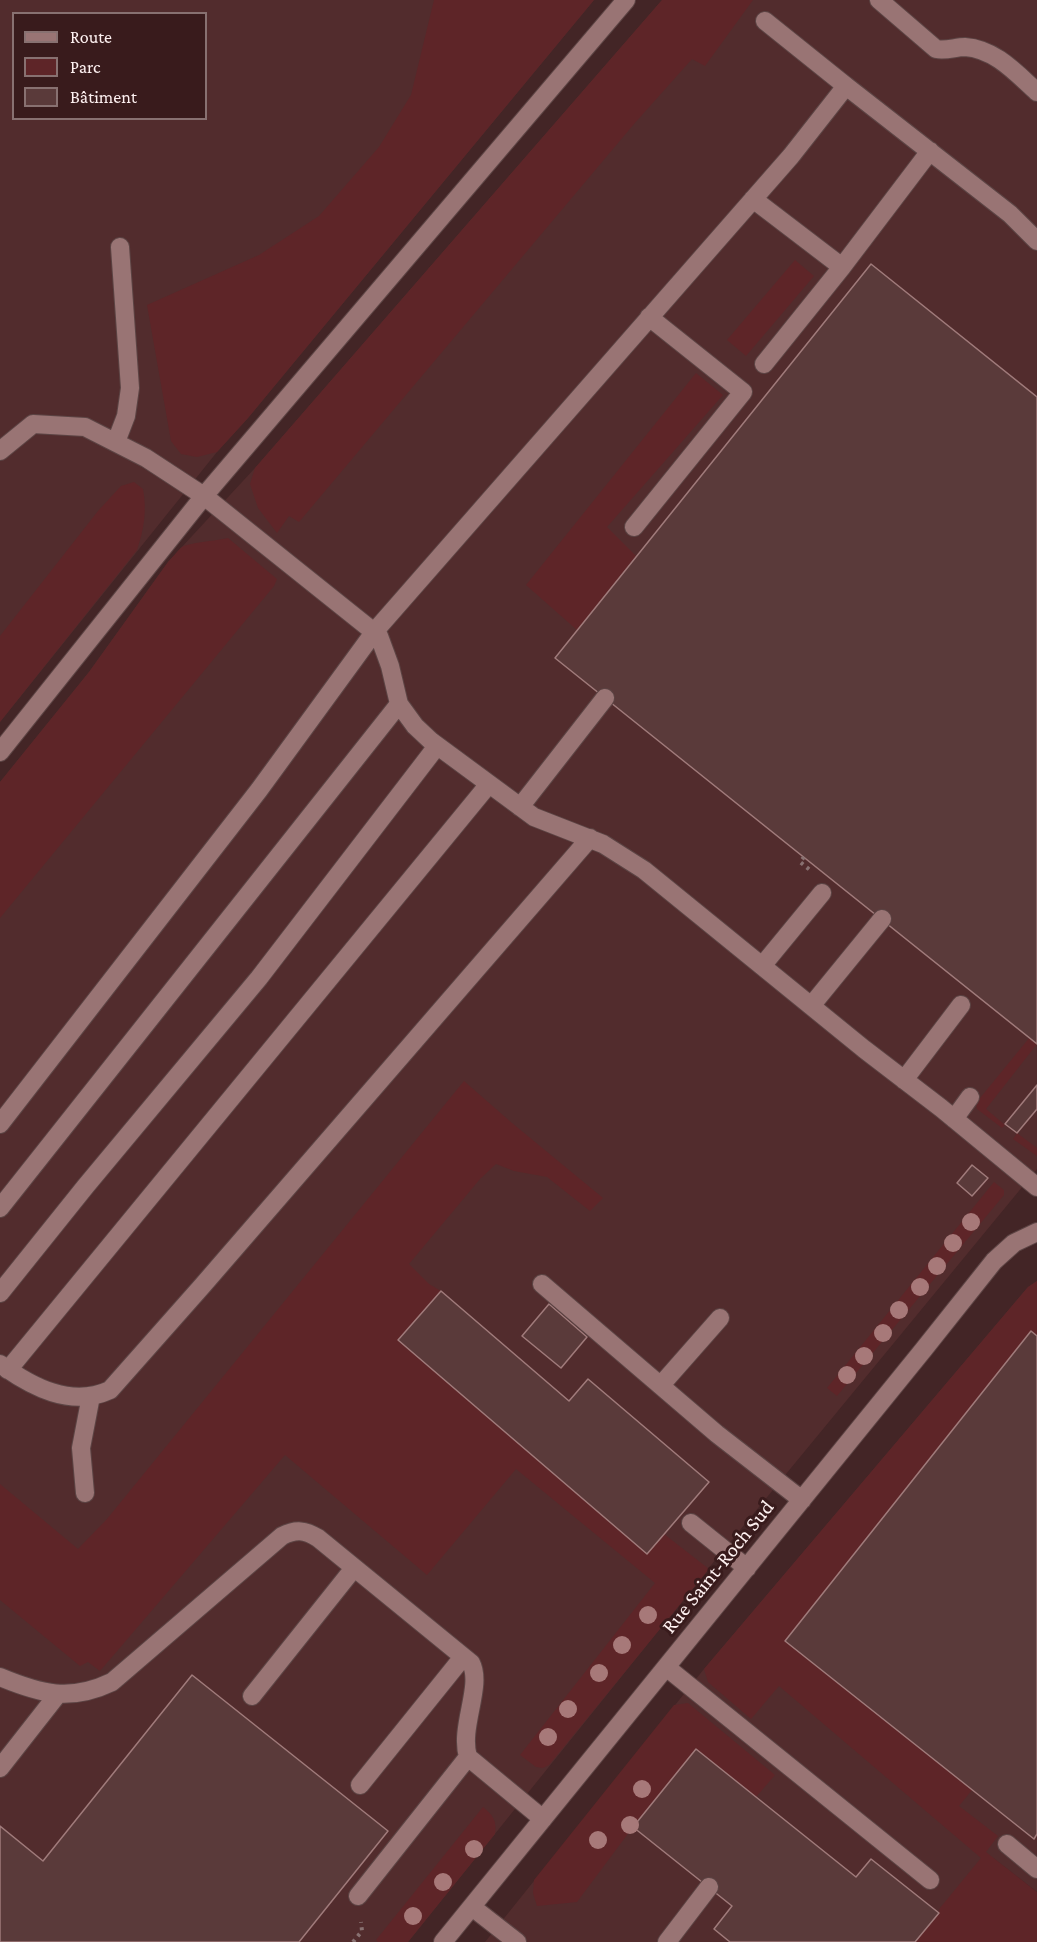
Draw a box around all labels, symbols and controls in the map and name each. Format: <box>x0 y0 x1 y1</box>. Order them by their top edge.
legend <box>12 12 207 120</box>
text: Route <box>70 27 112 47</box>
text: Parc <box>70 57 101 77</box>
text: Bâtiment <box>70 87 137 107</box>
street label: Rue Saint-Roch Sud <box>657 1495 779 1639</box>

